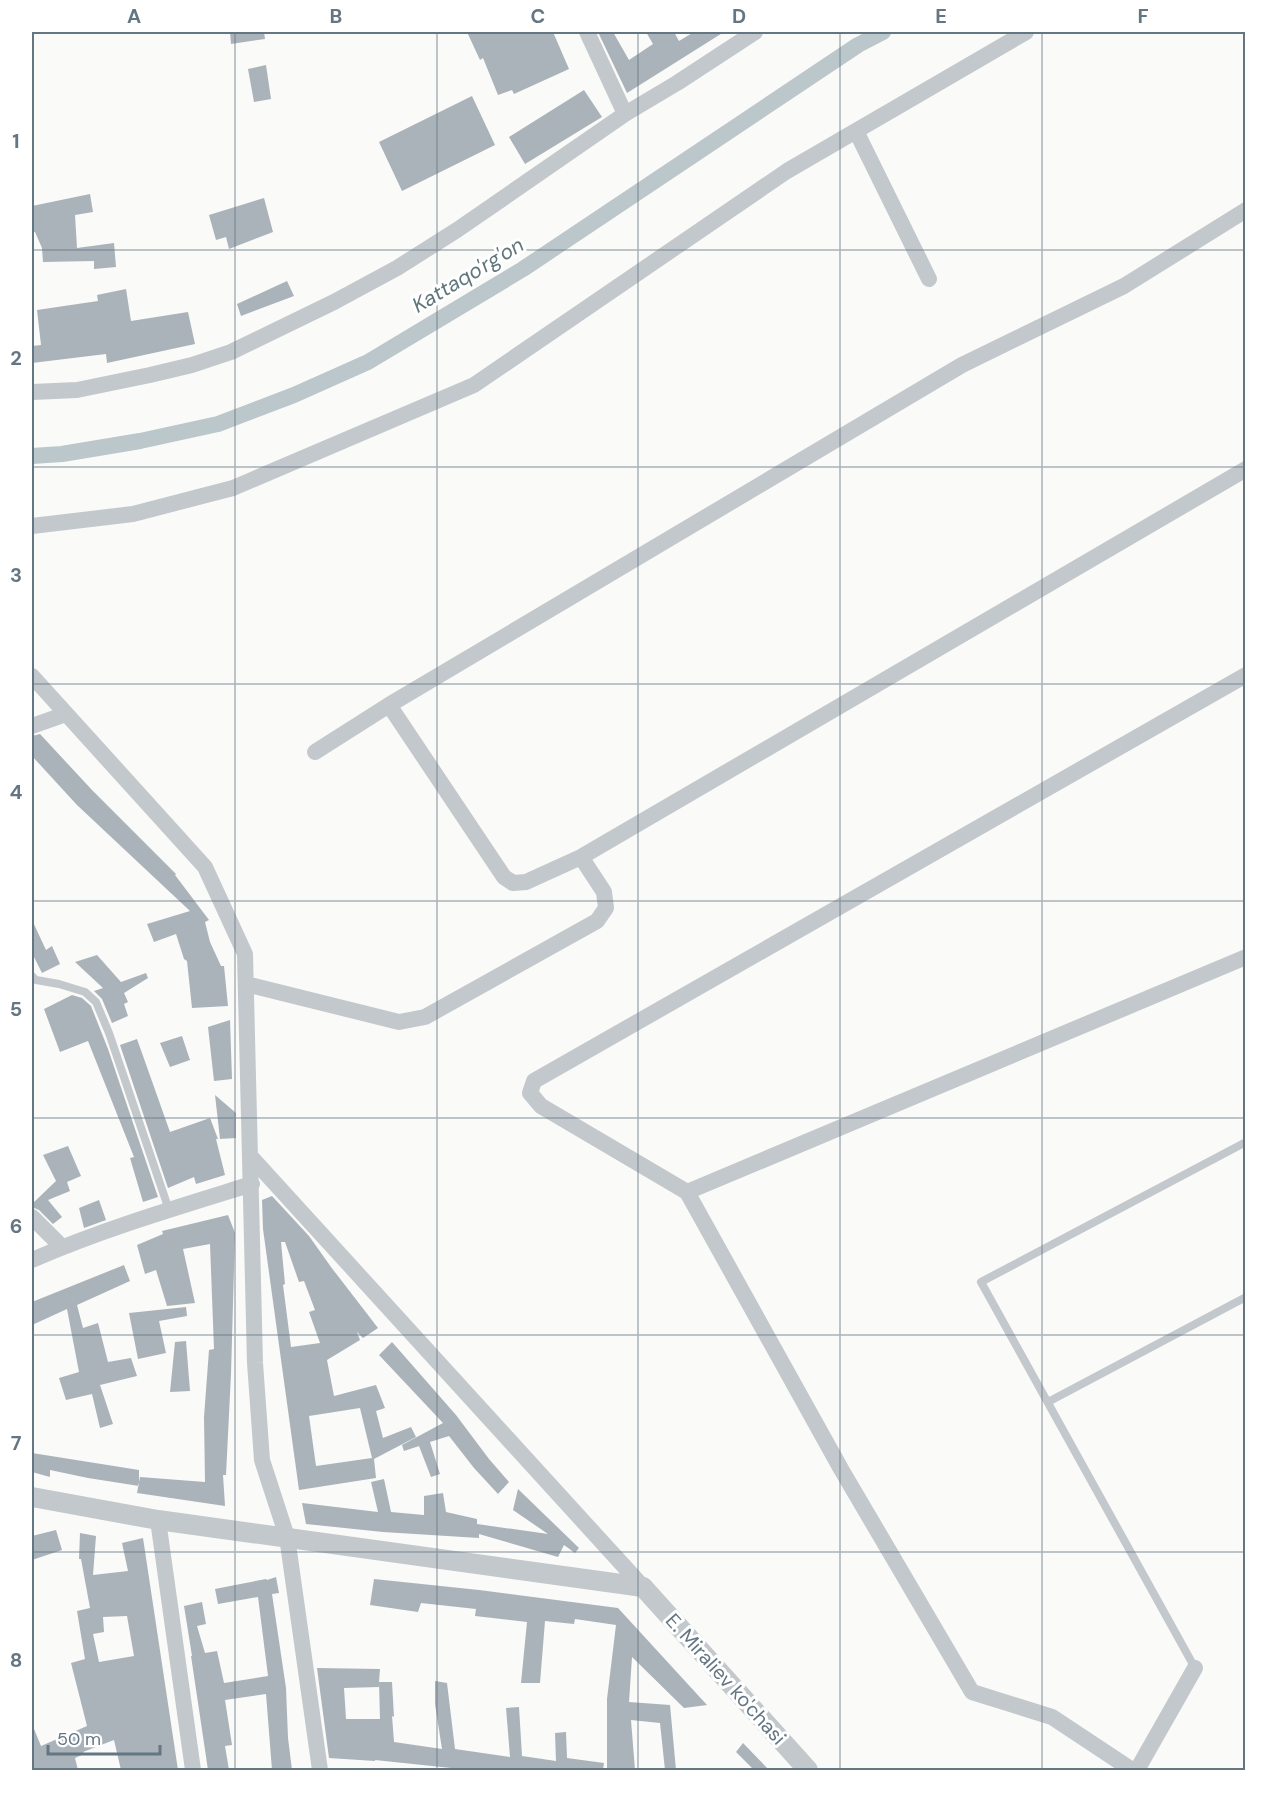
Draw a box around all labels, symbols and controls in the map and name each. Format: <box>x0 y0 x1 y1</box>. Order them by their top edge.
text: A <box>127 3 141 29</box>
text: B <box>330 3 342 29</box>
text: C <box>531 3 545 29</box>
text: D <box>732 3 746 29</box>
text: E <box>935 3 947 29</box>
text: F <box>1137 3 1149 29</box>
text: 1 <box>12 128 20 154</box>
water label: Kattaqo'rg'on <box>407 231 529 319</box>
text: 2 <box>10 345 22 371</box>
text: 3 <box>10 562 22 588</box>
text: 4 <box>10 779 23 805</box>
text: 5 <box>10 996 22 1022</box>
text: 6 <box>10 1213 22 1239</box>
text: 7 <box>11 1430 22 1456</box>
street label: E. Miraliev ko'chasi <box>660 1608 792 1750</box>
text: 8 <box>10 1647 22 1673</box>
scale bar <box>48 1718 160 1756</box>
text: 50 m <box>57 1727 101 1751</box>

